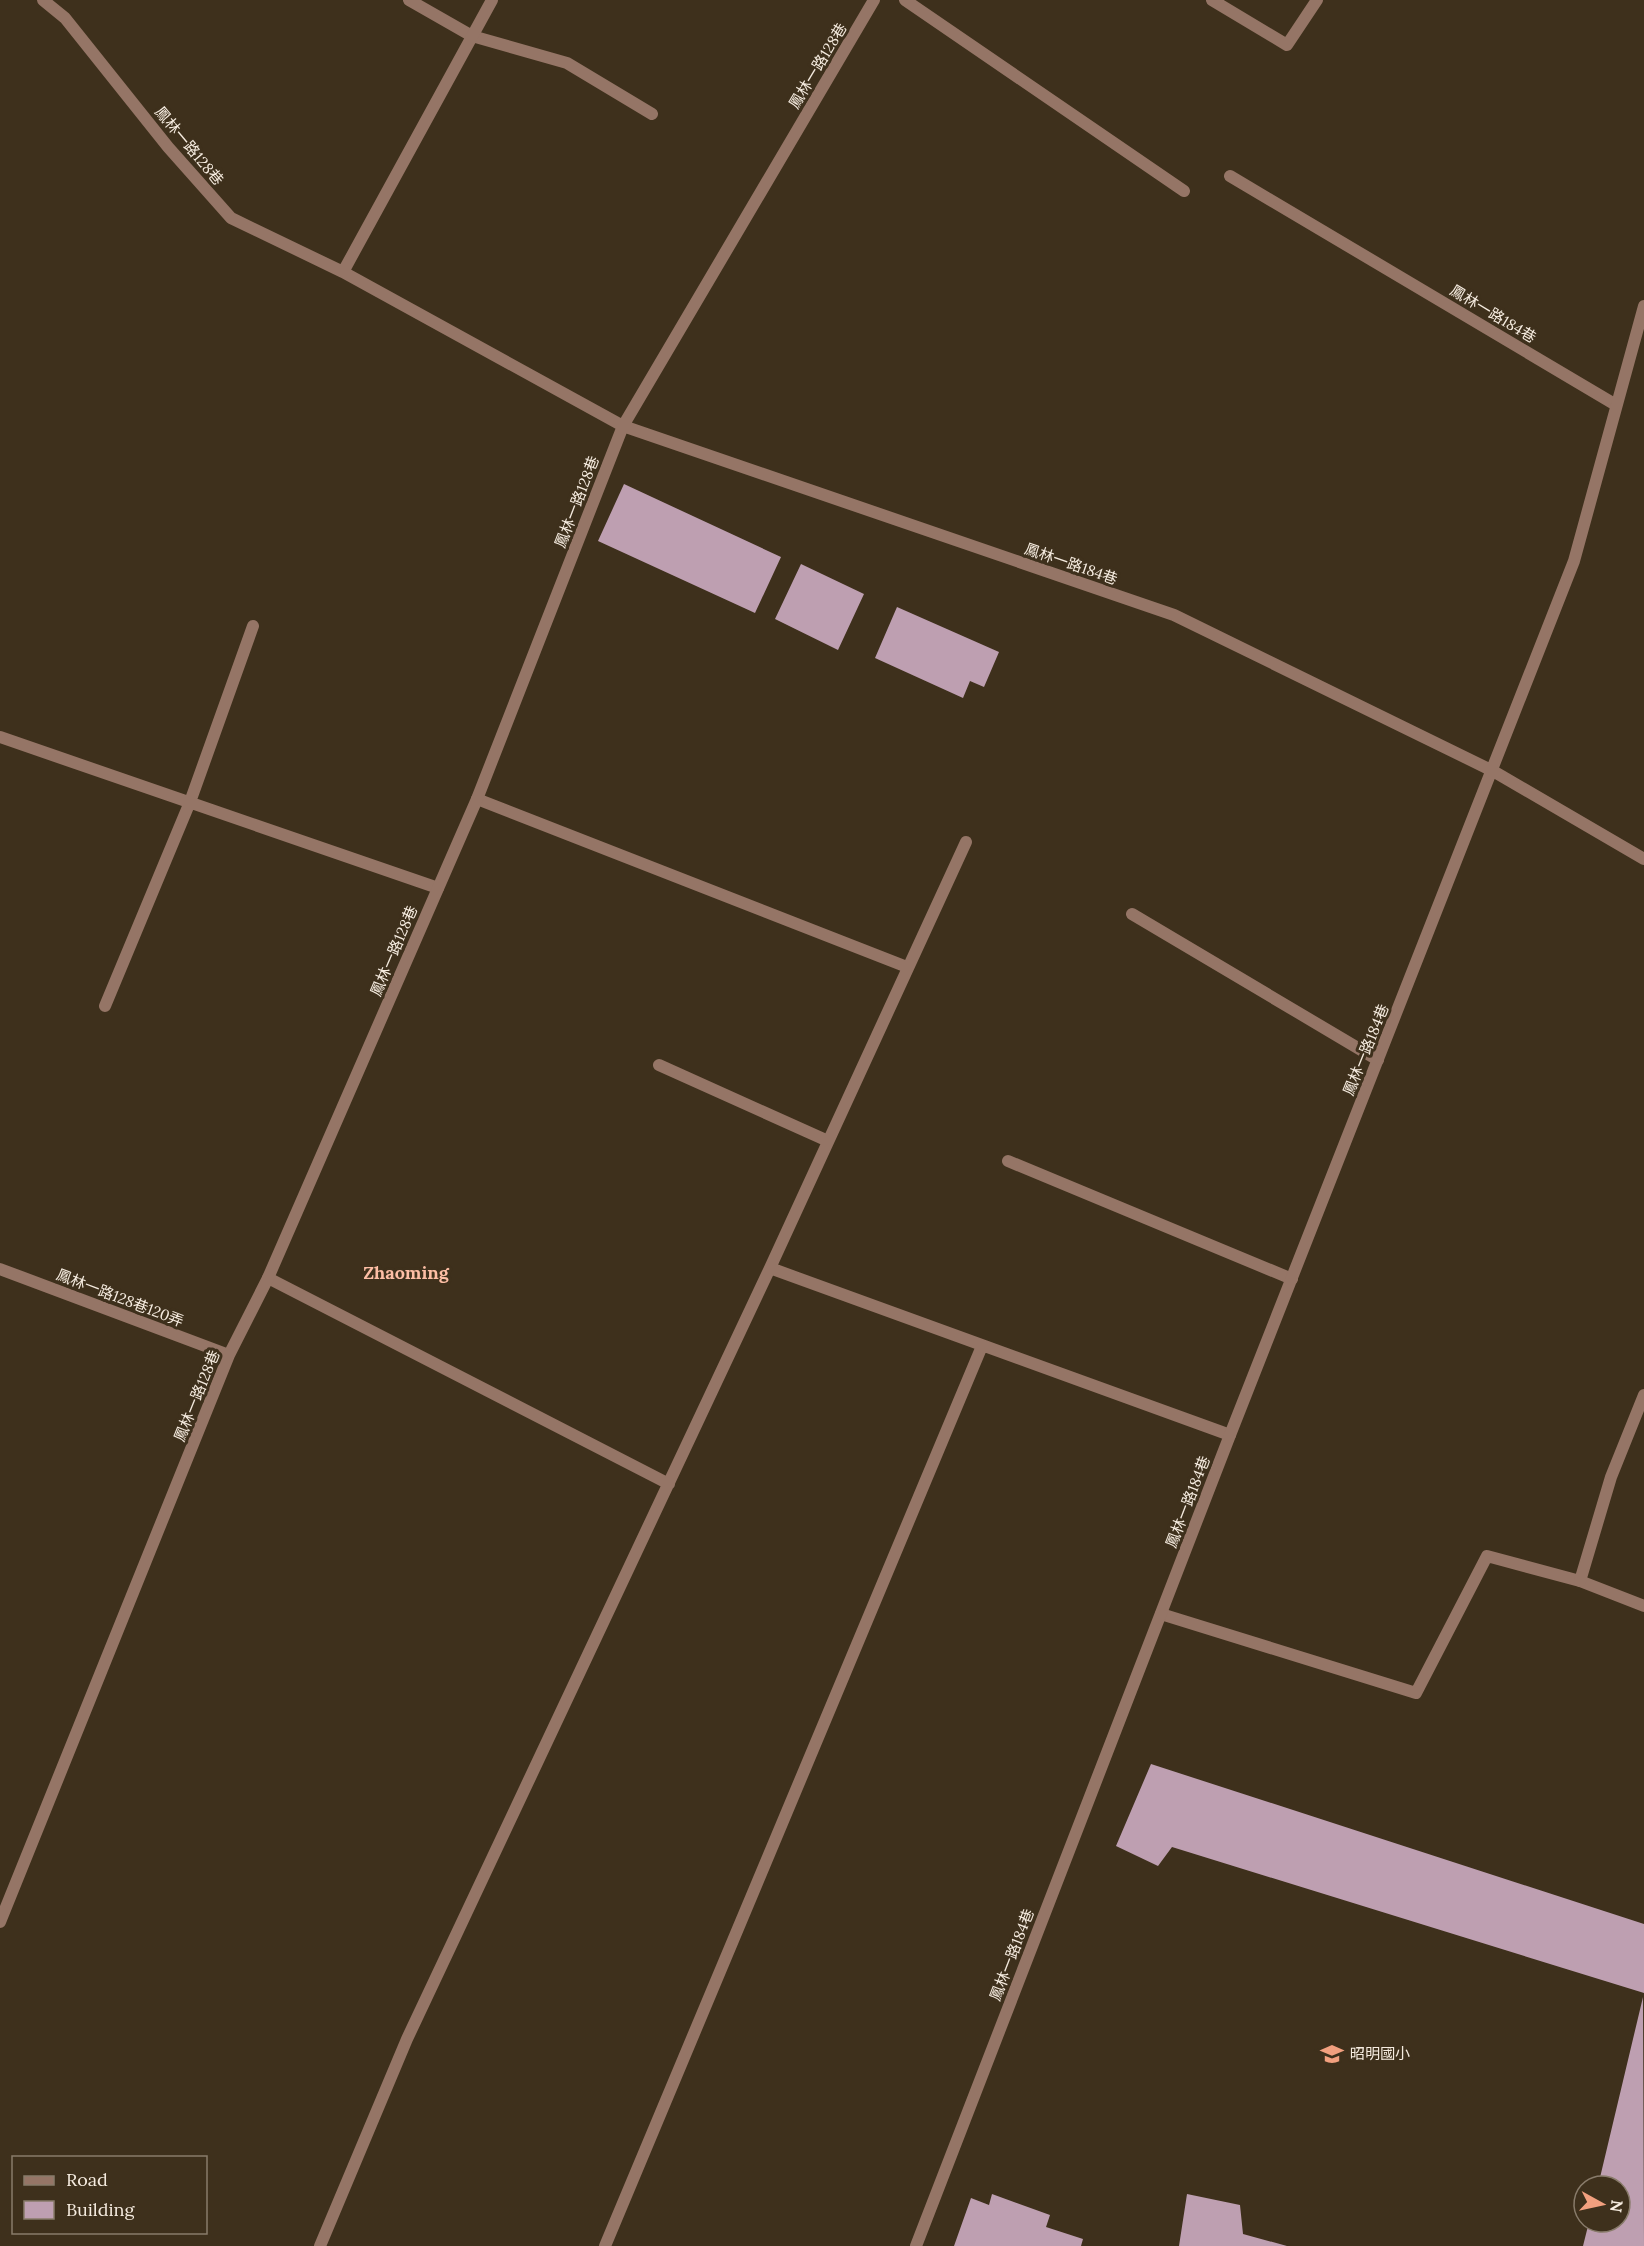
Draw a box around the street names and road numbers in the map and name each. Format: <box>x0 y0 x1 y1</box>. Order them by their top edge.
street label: 鳳林一路128巷 <box>784 19 851 112</box>
street label: 鳳林一路128巷 <box>151 102 228 189</box>
street label: 鳳林一路184巷 <box>1447 280 1540 347</box>
street label: 鳳林一路128巷 <box>550 453 603 550</box>
street label: 鳳林一路184巷 <box>1022 539 1120 588</box>
street label: 鳳林一路128巷 <box>366 902 421 999</box>
street label: 鳳林一路184巷 <box>1339 1001 1393 1098</box>
street label: 鳳林一路128巷120弄 <box>54 1265 186 1331</box>
street label: 鳳林一路128巷 <box>170 1347 224 1444</box>
street label: 鳳林一路184巷 <box>1161 1453 1214 1551</box>
street label: 鳳林一路184巷 <box>985 1906 1038 2004</box>

